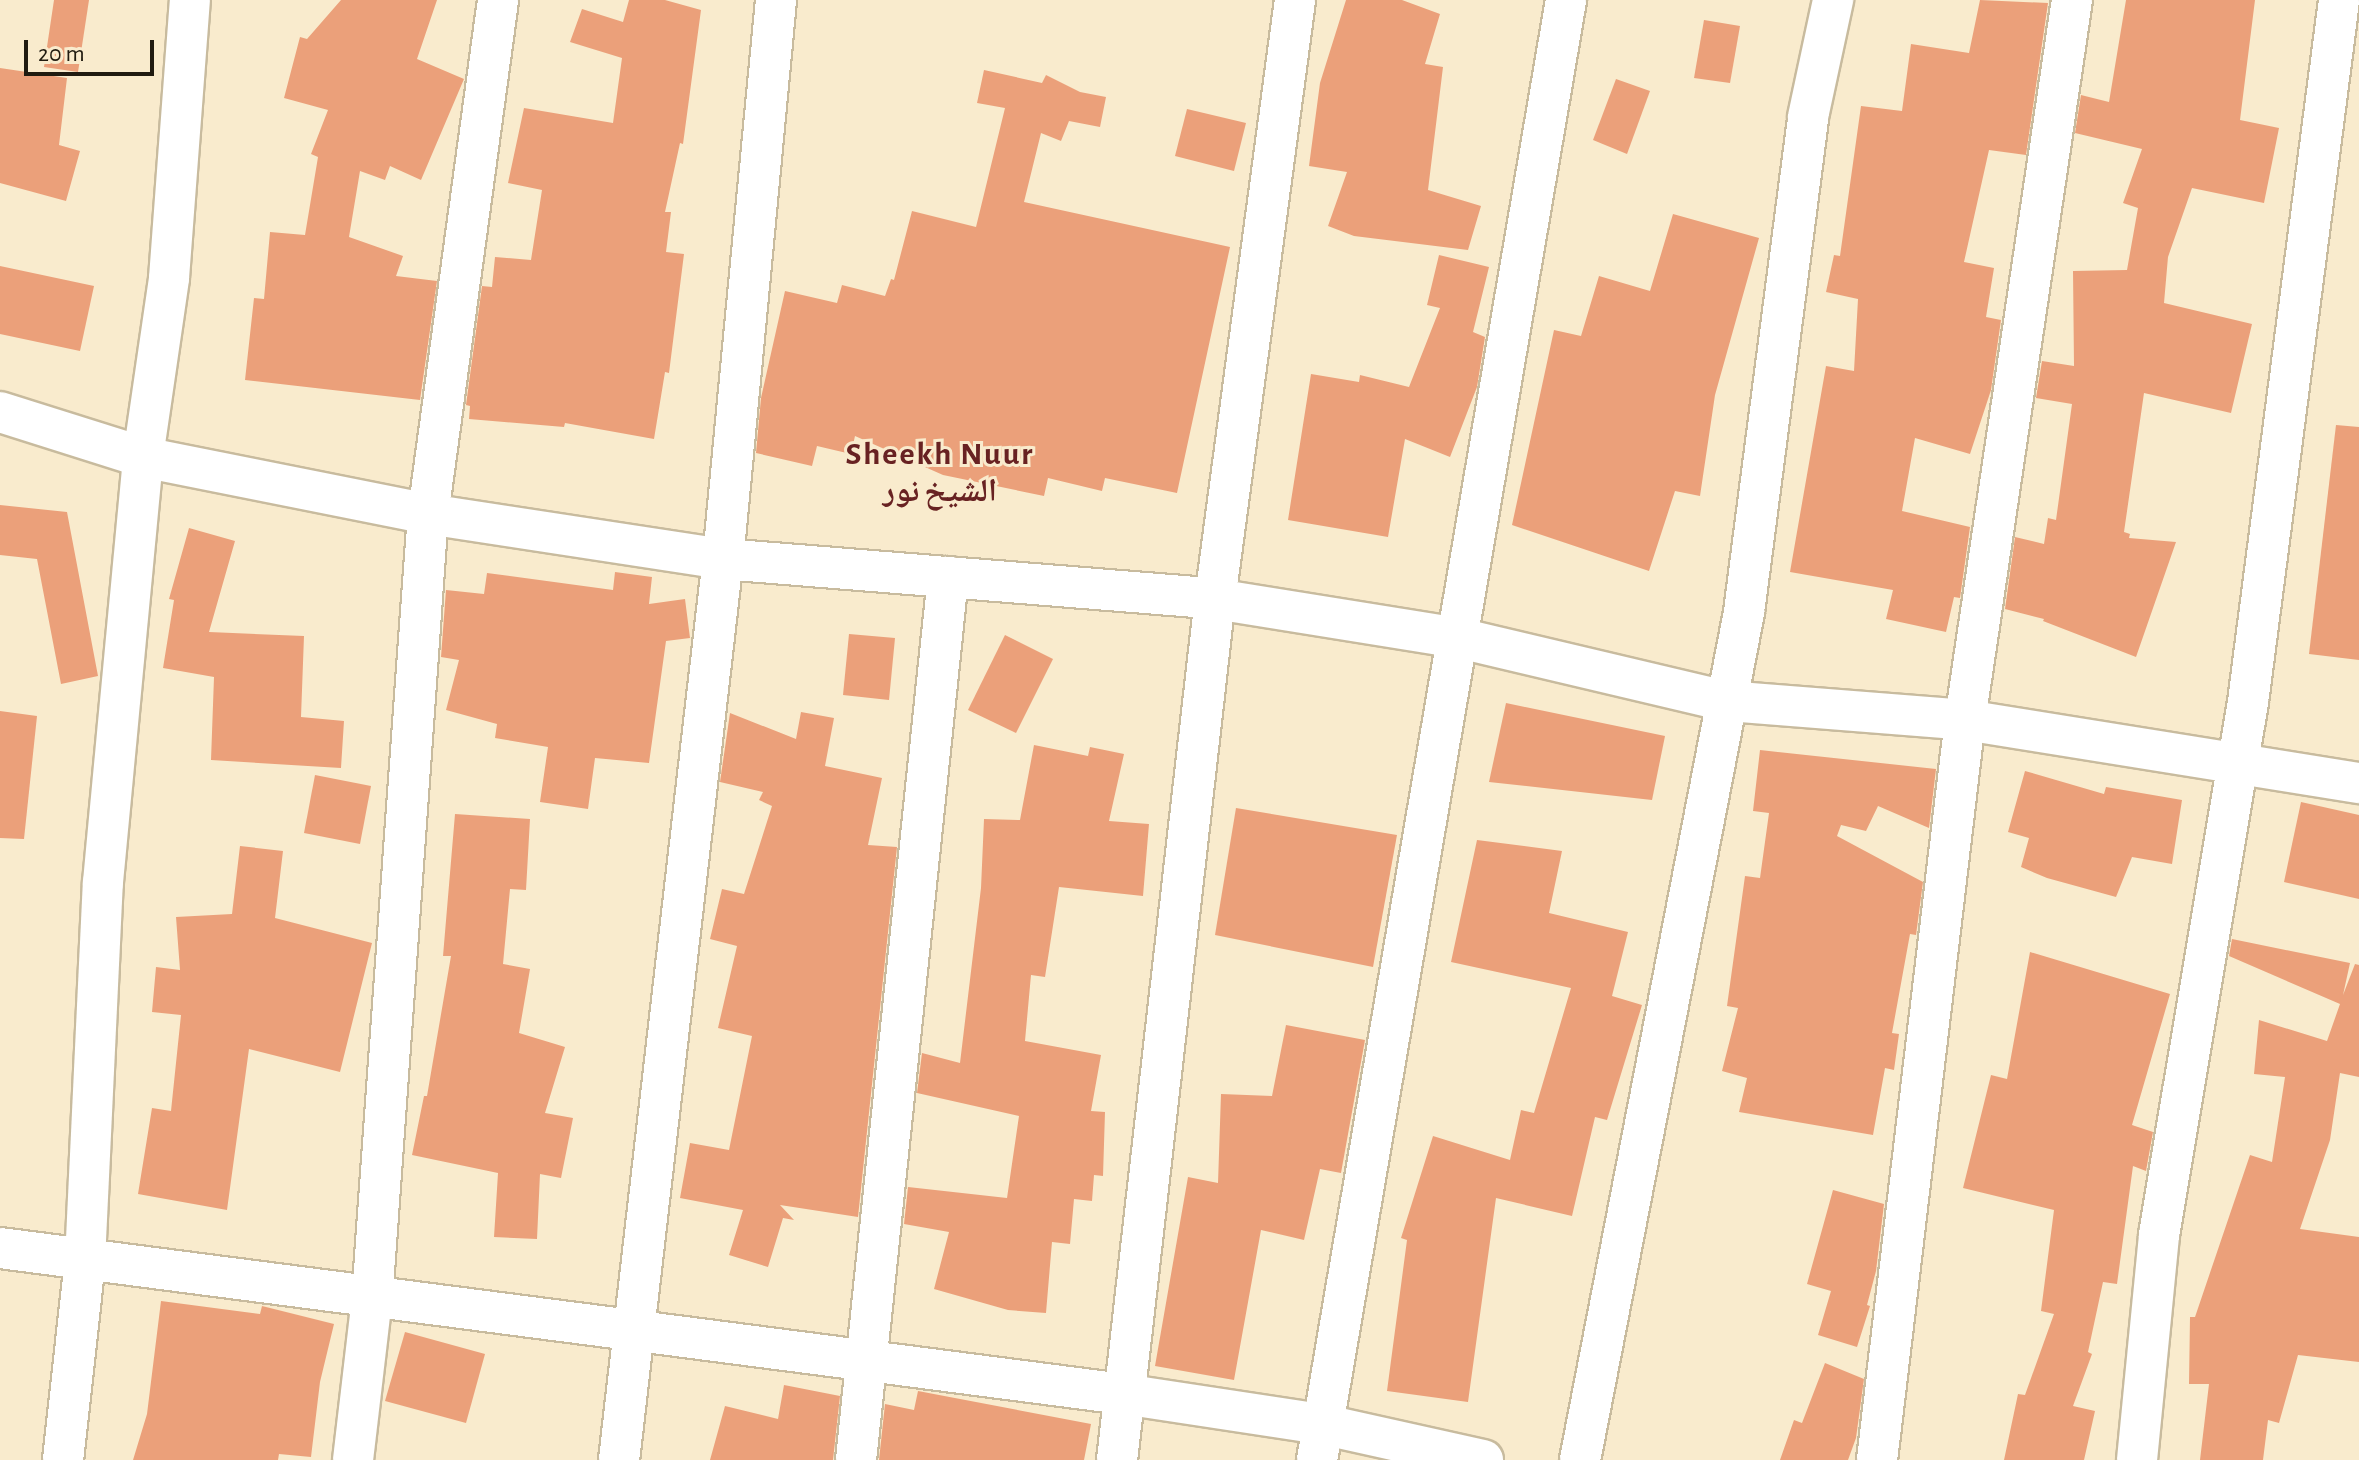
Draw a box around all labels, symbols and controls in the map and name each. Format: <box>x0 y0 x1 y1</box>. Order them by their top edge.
scale bar <box>28 24 158 74</box>
text: 20 m <box>38 42 85 66</box>
district label: Sheekh Nuur الشيخ نور <box>846 436 1034 511</box>

